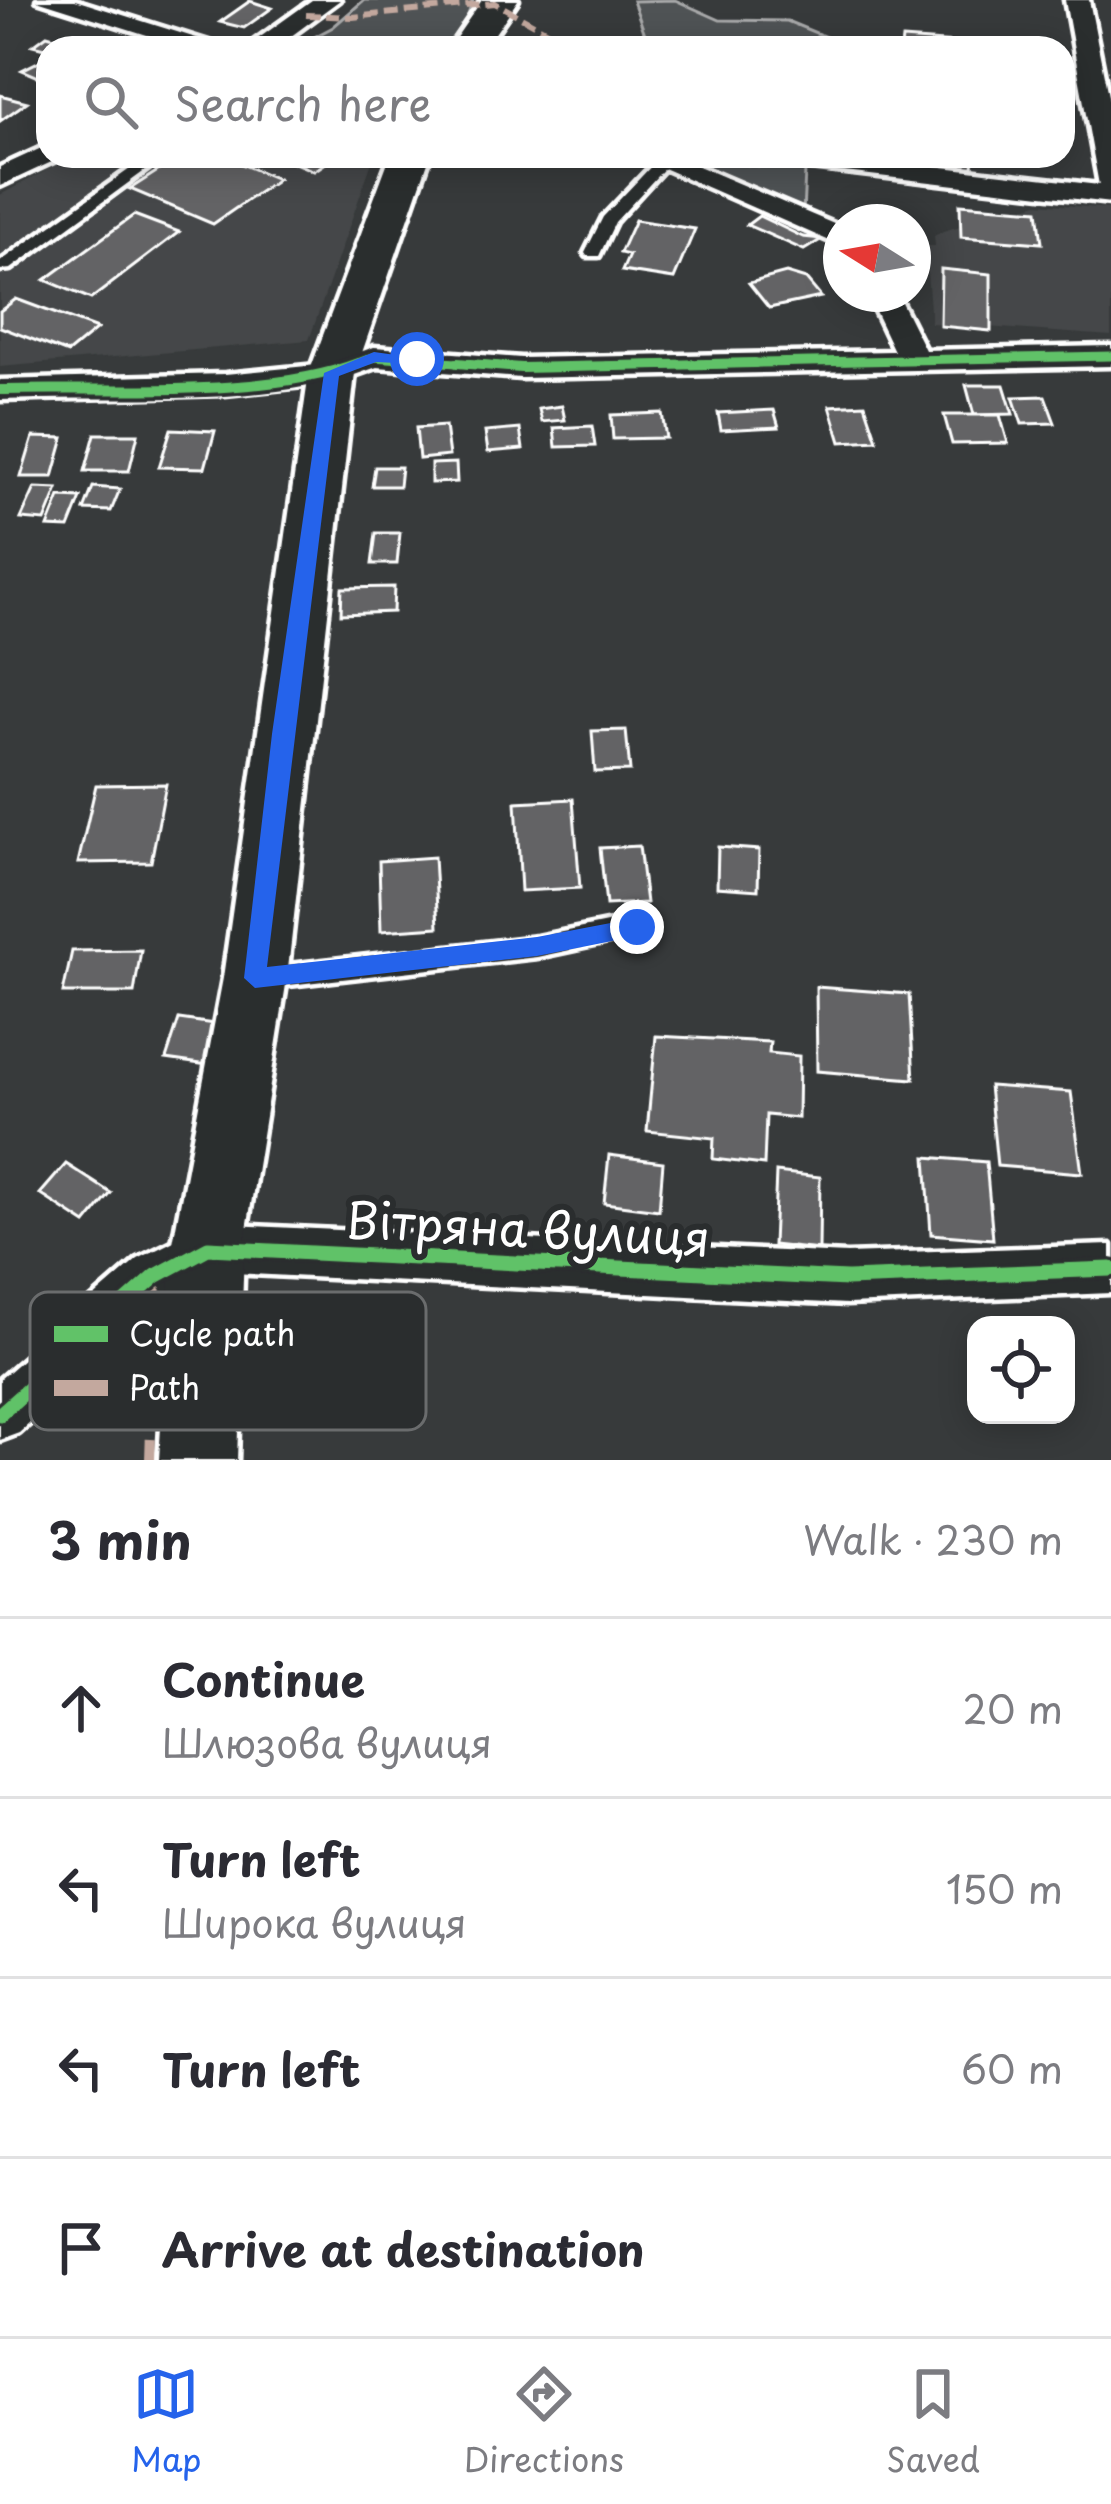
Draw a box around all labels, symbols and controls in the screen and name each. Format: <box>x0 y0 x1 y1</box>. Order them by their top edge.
search box <box>36 36 1075 168</box>
text: Search here <box>174 68 431 136</box>
icon: search <box>78 69 144 135</box>
north arrow <box>823 204 931 312</box>
route start <box>390 332 444 386</box>
route end <box>610 900 664 954</box>
street label: Вітряна вулиця <box>344 1181 712 1273</box>
legend <box>30 1292 426 1430</box>
text: Cycle path <box>129 1307 295 1357</box>
map controls <box>967 1316 1075 1424</box>
button: locate <box>967 1316 1075 1424</box>
text: Path <box>129 1361 200 1411</box>
text: 3 min <box>48 1500 192 1577</box>
text: Walk · 230 m <box>803 1509 1063 1568</box>
text: Continue <box>162 1644 365 1712</box>
icon: ahead <box>48 1675 114 1741</box>
text: 20 m <box>962 1678 1063 1737</box>
text: Шлюзова вулиця <box>162 1712 492 1771</box>
text: Turn left <box>162 1824 361 1892</box>
icon: left <box>48 1855 114 1921</box>
text: 150 m <box>946 1858 1063 1917</box>
text: Широка вулиця <box>162 1892 467 1951</box>
text: Turn left <box>162 2034 361 2102</box>
icon: left <box>48 2035 114 2101</box>
text: 60 m <box>961 2038 1063 2097</box>
text: Arrive at destination <box>162 2214 645 2282</box>
icon: arrive <box>48 2215 114 2281</box>
tab: Map <box>131 2361 202 2483</box>
tab: Directions <box>464 2361 624 2483</box>
tab: Saved <box>886 2361 980 2483</box>

